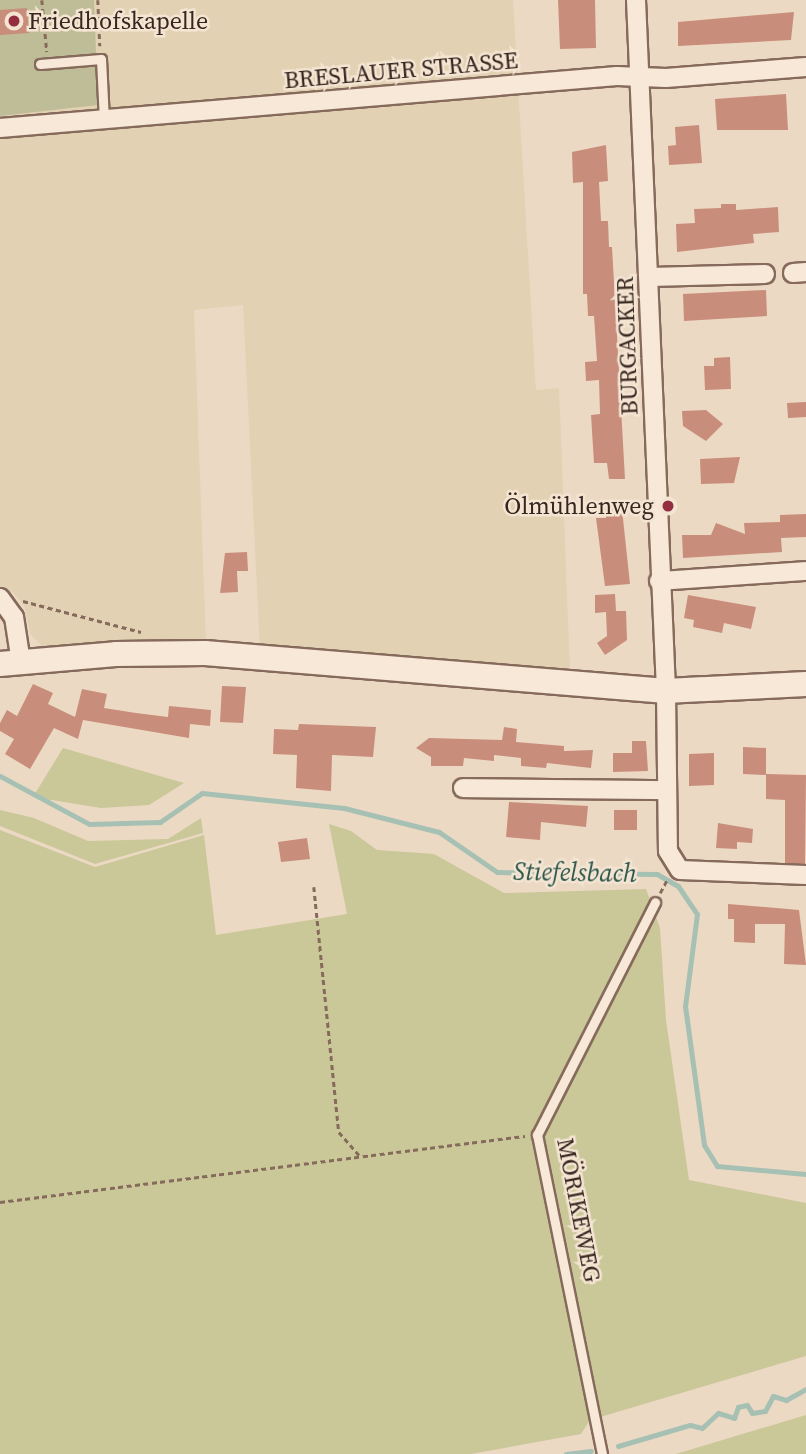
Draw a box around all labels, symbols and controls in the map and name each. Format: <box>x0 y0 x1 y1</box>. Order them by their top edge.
place label: Friedhofskapelle <box>28 7 208 35</box>
marker: Friedhofskapelle <box>6 13 22 29</box>
street label: BRESLAUER STRASSE <box>283 45 519 95</box>
street label: BURGACKER <box>610 276 644 416</box>
place label: Ölmühlenweg <box>504 492 654 520</box>
marker: Ölmühlenweg <box>660 498 676 514</box>
water label: Stiefelsbach <box>513 856 637 890</box>
street label: MÖRIKEWEG <box>551 1136 607 1284</box>

